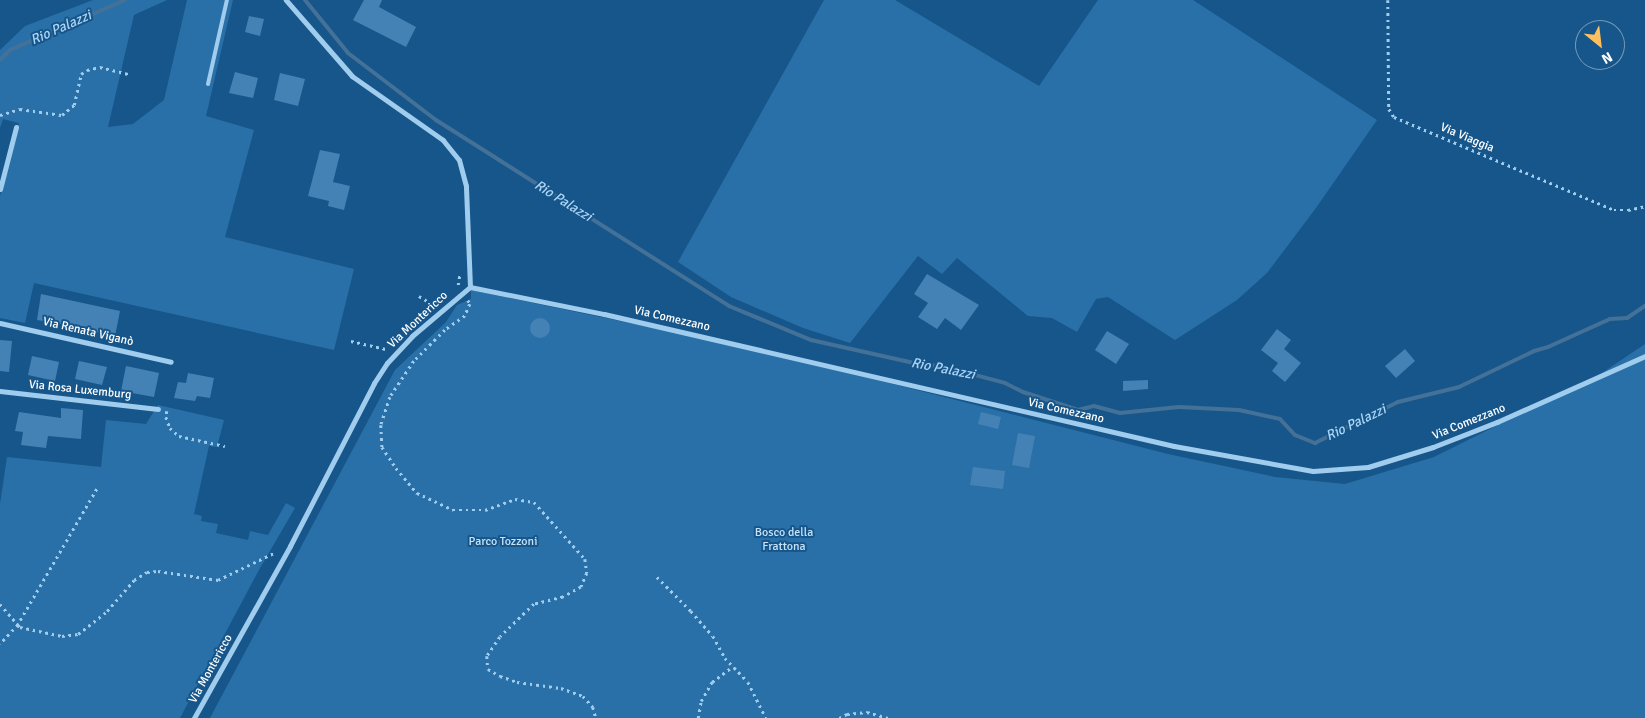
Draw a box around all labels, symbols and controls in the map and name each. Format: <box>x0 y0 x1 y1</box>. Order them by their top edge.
water label: Rio Palazzi <box>28 7 94 49</box>
north arrow <box>1575 20 1625 70</box>
text: N <box>1599 48 1615 67</box>
street label: Via Viaggia <box>1438 120 1496 156</box>
water label: Rio Palazzi <box>531 177 595 225</box>
street label: Via Montericco <box>385 289 451 351</box>
street label: Via Comezzano <box>633 303 711 335</box>
street label: Via Renata Viganò <box>41 315 135 349</box>
water label: Rio Palazzi <box>910 355 976 383</box>
street label: Via Rosa Luxemburg <box>28 377 132 403</box>
street label: Via Comezzano <box>1027 395 1105 427</box>
water label: Rio Palazzi <box>1323 401 1389 445</box>
street label: Via Comezzano <box>1430 401 1508 443</box>
park label: Bosco della Frattona <box>755 526 813 554</box>
park label: Parco Tozzoni <box>469 535 537 549</box>
street label: Via Montericco <box>186 632 236 706</box>

